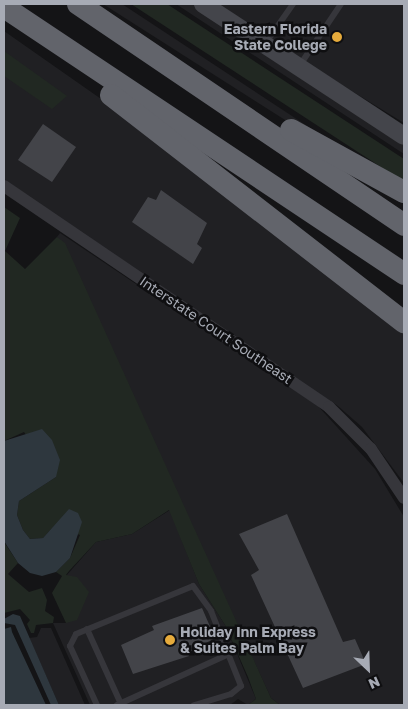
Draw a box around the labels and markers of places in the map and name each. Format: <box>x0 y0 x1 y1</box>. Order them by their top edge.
place label: Eastern Florida State College <box>224 21 327 54</box>
marker: Eastern Florida State College <box>331 31 343 43</box>
place label: Holiday Inn Express & Suites Palm Bay <box>180 624 316 656</box>
marker: Holiday Inn Express & Suites Palm Bay <box>164 634 176 646</box>

